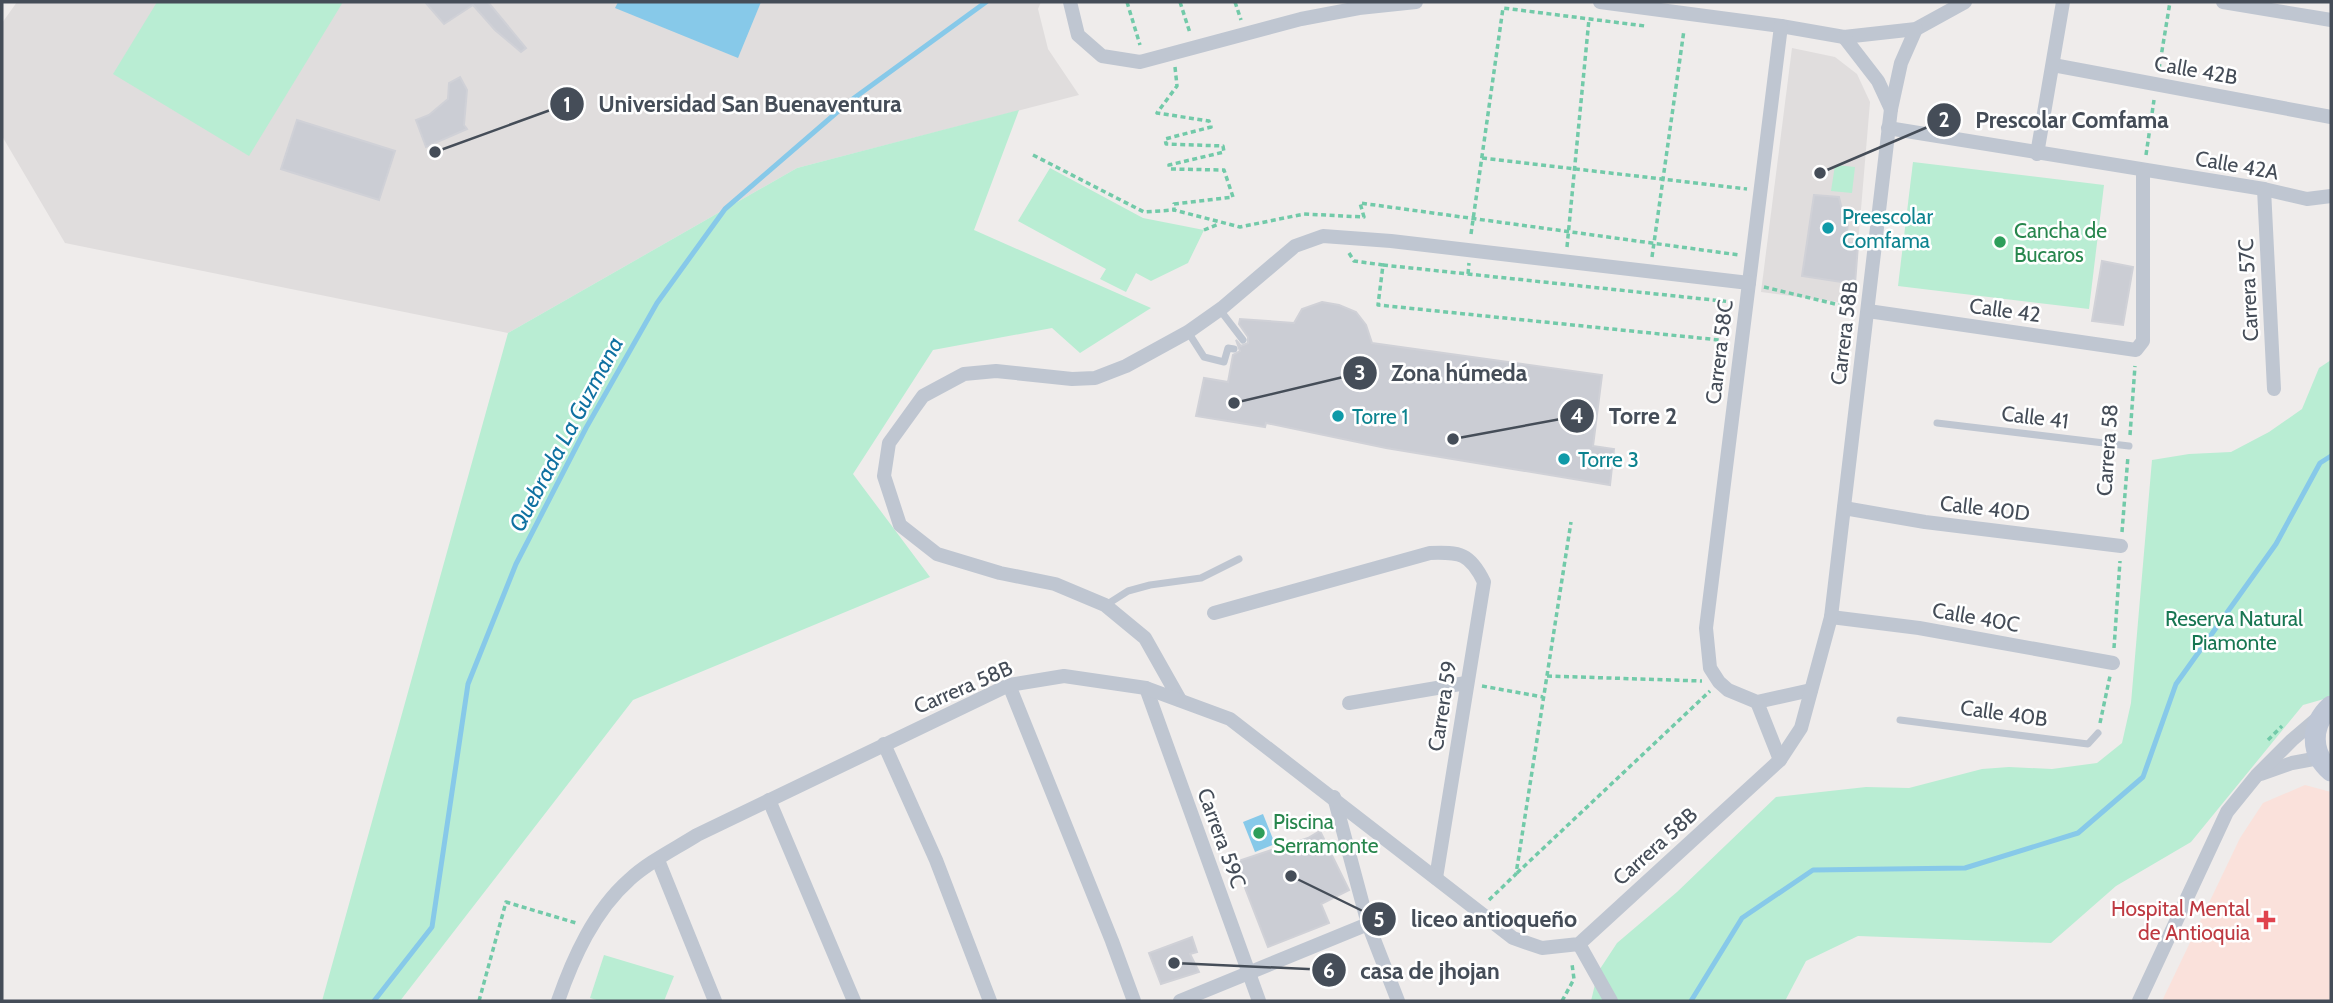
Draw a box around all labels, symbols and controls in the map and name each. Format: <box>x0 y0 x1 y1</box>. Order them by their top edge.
street label: Calle 42B <box>2152 50 2240 90</box>
callout: Universidad San Buenaventura <box>549 82 916 126</box>
text: Universidad San Buenaventura <box>598 90 902 118</box>
text: 1 <box>563 92 571 117</box>
callout: Prescolar Comfama <box>1926 98 2183 142</box>
text: Prescolar Comfama <box>1975 106 2169 134</box>
text: 2 <box>1938 107 1950 132</box>
street label: Calle 42A <box>2193 145 2281 185</box>
place label: Preescolar Comfama <box>1842 204 1933 253</box>
place label: Cancha de Bucaros <box>2014 218 2107 267</box>
marker: Preescolar Comfama <box>1820 220 1836 236</box>
marker: Cancha de Bucaros <box>1992 234 2008 250</box>
street label: Carrera 57C <box>2233 238 2263 342</box>
street label: Carrera 58B <box>1825 280 1863 386</box>
street label: Calle 42 <box>1968 293 2042 327</box>
street label: Carrera 58C <box>1700 298 1738 406</box>
water label: Quebrada La Guzmana <box>503 332 629 536</box>
callout: Zona húmeda <box>1342 351 1541 395</box>
text: Zona húmeda <box>1391 359 1528 387</box>
text: 3 <box>1354 360 1366 385</box>
callout: Torre 2 <box>1560 394 1691 438</box>
street label: Calle 41 <box>2000 400 2070 434</box>
text: Torre 2 <box>1609 402 1677 430</box>
text: 4 <box>1570 403 1584 428</box>
street label: Carrera 58 <box>2091 403 2123 497</box>
place label: Torre 1 <box>1352 404 1408 429</box>
marker: Torre 1 <box>1330 408 1346 424</box>
place label: Torre 3 <box>1578 447 1639 472</box>
marker: Torre 3 <box>1556 451 1572 467</box>
street label: Calle 40D <box>1939 490 2031 526</box>
street label: Calle 40C <box>1930 597 2022 637</box>
park label: Reserva Natural Piamonte <box>2165 606 2303 655</box>
street label: Carrera 58B <box>910 655 1016 719</box>
street label: Carrera 59 <box>1423 659 1461 753</box>
street label: Calle 40B <box>1959 695 2049 731</box>
street label: Carrera 59C <box>1192 785 1252 891</box>
street label: Carrera 58B <box>1608 802 1702 890</box>
place label: Piscina Serramonte <box>1273 809 1379 858</box>
marker: Piscina Serramonte <box>1251 825 1267 841</box>
place label: Hospital Mental de Antioquia <box>2111 896 2250 945</box>
callout: liceo antioqueño <box>1362 897 1591 941</box>
text: liceo antioqueño <box>1411 905 1577 933</box>
text: 5 <box>1373 907 1385 932</box>
marker: Hospital Mental de Antioquia <box>2256 910 2276 930</box>
callout: casa de jhojan <box>1311 948 1514 992</box>
text: casa de jhojan <box>1360 957 1500 985</box>
text: 6 <box>1323 958 1335 983</box>

